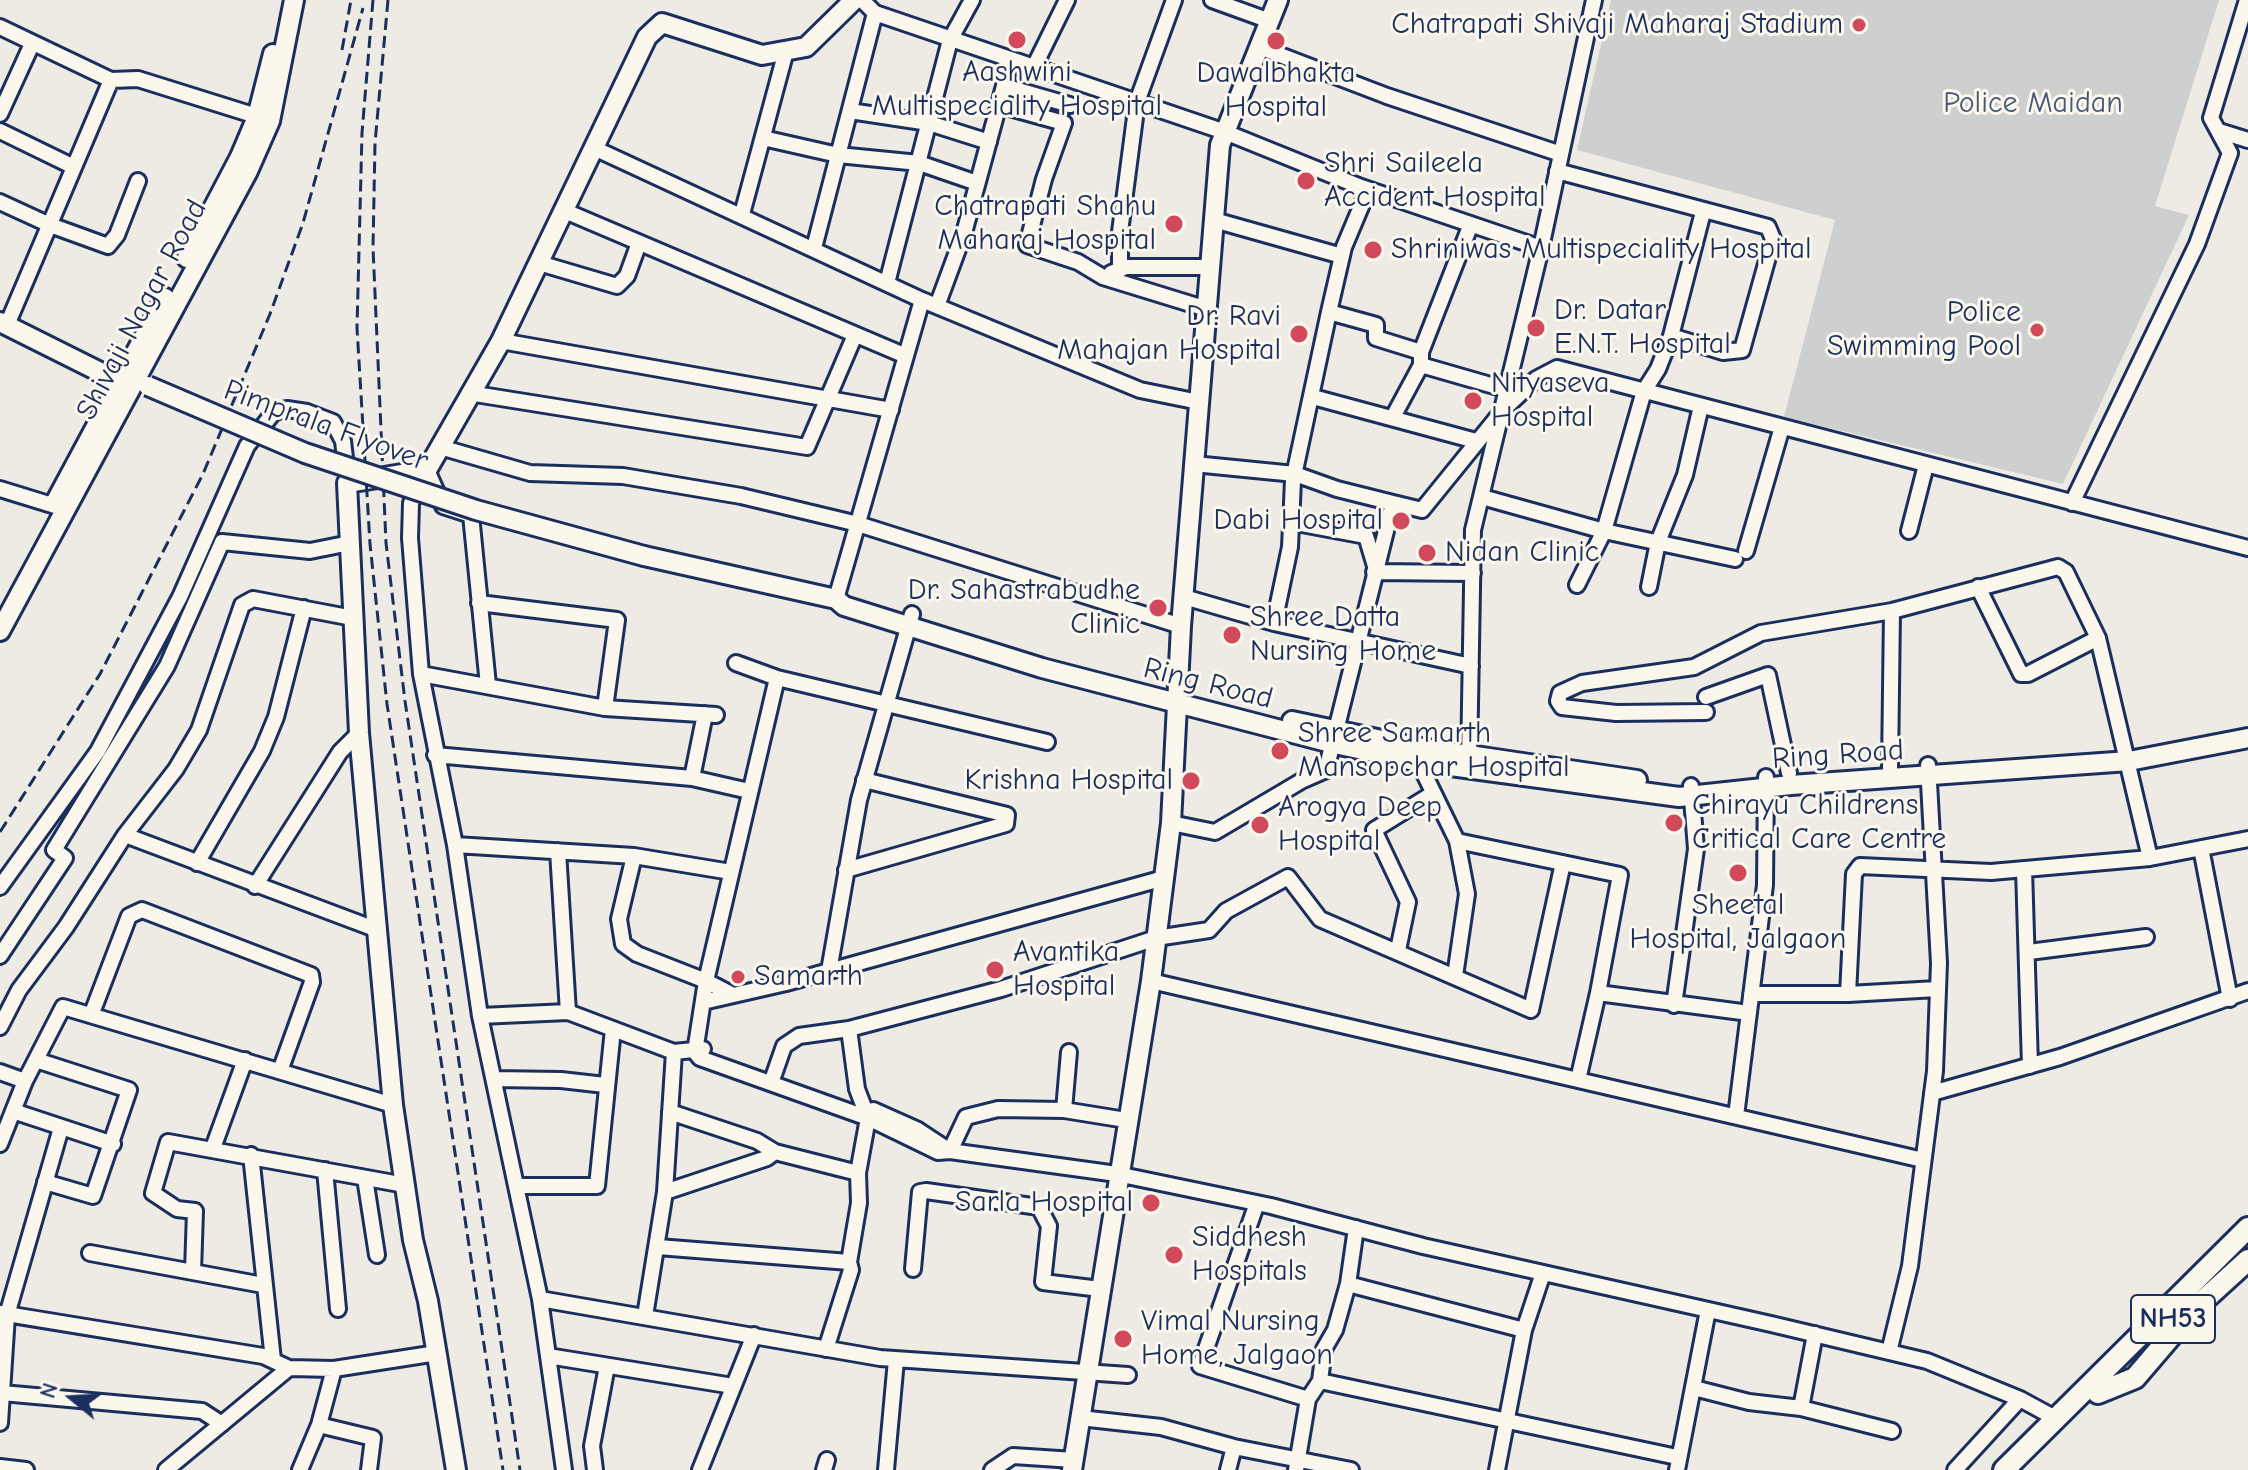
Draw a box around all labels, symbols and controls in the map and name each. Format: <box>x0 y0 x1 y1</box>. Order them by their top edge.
place label: Chatrapati Shivaji Maharaj Stadium <box>1391 7 1843 43</box>
marker: Chatrapati Shivaji Maharaj Stadium <box>1850 16 1868 34</box>
marker: Aashwini Multispeciality Hospital <box>1006 29 1028 51</box>
marker: Dawalbhakta Hospital <box>1265 30 1287 52</box>
place label: Aashwini Multispeciality Hospital <box>872 55 1162 126</box>
place label: Dawalbhakta Hospital <box>1196 56 1356 126</box>
park label: Police Maidan <box>1943 86 2123 122</box>
place label: Shri Saileela Accident Hospital <box>1324 146 1546 216</box>
marker: Shri Saileela Accident Hospital <box>1295 170 1317 192</box>
place label: Chatrapati Shahu Maharaj Hospital <box>934 189 1156 260</box>
street label: Shivaji Nagar Road <box>69 194 215 426</box>
marker: Chatrapati Shahu Maharaj Hospital <box>1163 213 1185 235</box>
place label: Shriniwas Multispeciality Hospital <box>1391 232 1811 268</box>
marker: Shriniwas Multispeciality Hospital <box>1362 239 1384 261</box>
place label: Dr. Datar E.N.T. Hospital <box>1554 293 1731 364</box>
place label: Police Swimming Pool <box>1827 295 2021 366</box>
place label: Dr. Ravi Mahajan Hospital <box>1057 299 1281 370</box>
marker: Dr. Datar E.N.T. Hospital <box>1525 317 1547 339</box>
marker: Police Swimming Pool <box>2028 321 2046 339</box>
marker: Dr. Ravi Mahajan Hospital <box>1288 323 1310 345</box>
place label: Nityaseva Hospital <box>1491 366 1609 436</box>
street label: Pimprala Flyover <box>219 372 433 480</box>
marker: Nityaseva Hospital <box>1462 390 1484 412</box>
place label: Dabi Hospital <box>1213 503 1383 539</box>
marker: Dabi Hospital <box>1390 510 1412 532</box>
place label: Nidan Clinic <box>1445 535 1599 571</box>
marker: Nidan Clinic <box>1416 542 1438 564</box>
place label: Dr. Sahastrabudhe Clinic <box>908 573 1140 644</box>
marker: Dr. Sahastrabudhe Clinic <box>1147 597 1169 619</box>
place label: Shree Datta Nursing Home <box>1250 600 1436 670</box>
marker: Shree Datta Nursing Home <box>1221 624 1243 646</box>
street label: Ring Road <box>1140 651 1276 717</box>
place label: Shree Samarth Mansopchar Hospital <box>1298 716 1570 786</box>
street label: Ring Road <box>1771 732 1905 778</box>
marker: Shree Samarth Mansopchar Hospital <box>1269 740 1291 762</box>
place label: Krishna Hospital <box>965 763 1173 799</box>
marker: Krishna Hospital <box>1180 770 1202 792</box>
place label: Chirayu Childrens Critical Care Centre <box>1692 788 1946 858</box>
place label: Arogya Deep Hospital <box>1278 790 1442 860</box>
marker: Chirayu Childrens Critical Care Centre <box>1663 812 1685 834</box>
marker: Arogya Deep Hospital <box>1249 814 1271 836</box>
marker: Sheetal Hospital, Jalgaon <box>1727 862 1749 884</box>
place label: Sheetal Hospital, Jalgaon <box>1630 888 1846 958</box>
place label: Avantika Hospital <box>1013 935 1119 1006</box>
place label: Samarth <box>754 959 863 995</box>
marker: Avantika Hospital <box>984 959 1006 981</box>
marker: Samarth <box>729 968 747 986</box>
place label: Sarla Hospital <box>955 1185 1133 1221</box>
marker: Sarla Hospital <box>1140 1192 1162 1214</box>
place label: Siddhesh Hospitals <box>1192 1220 1307 1290</box>
marker: Siddhesh Hospitals <box>1163 1244 1185 1266</box>
road number: NH53 <box>2131 1295 2215 1343</box>
place label: Vimal Nursing Home, Jalgaon <box>1141 1304 1333 1374</box>
marker: Vimal Nursing Home, Jalgaon <box>1112 1328 1134 1350</box>
north arrow <box>32 1358 112 1438</box>
text: N <box>35 1380 64 1401</box>

